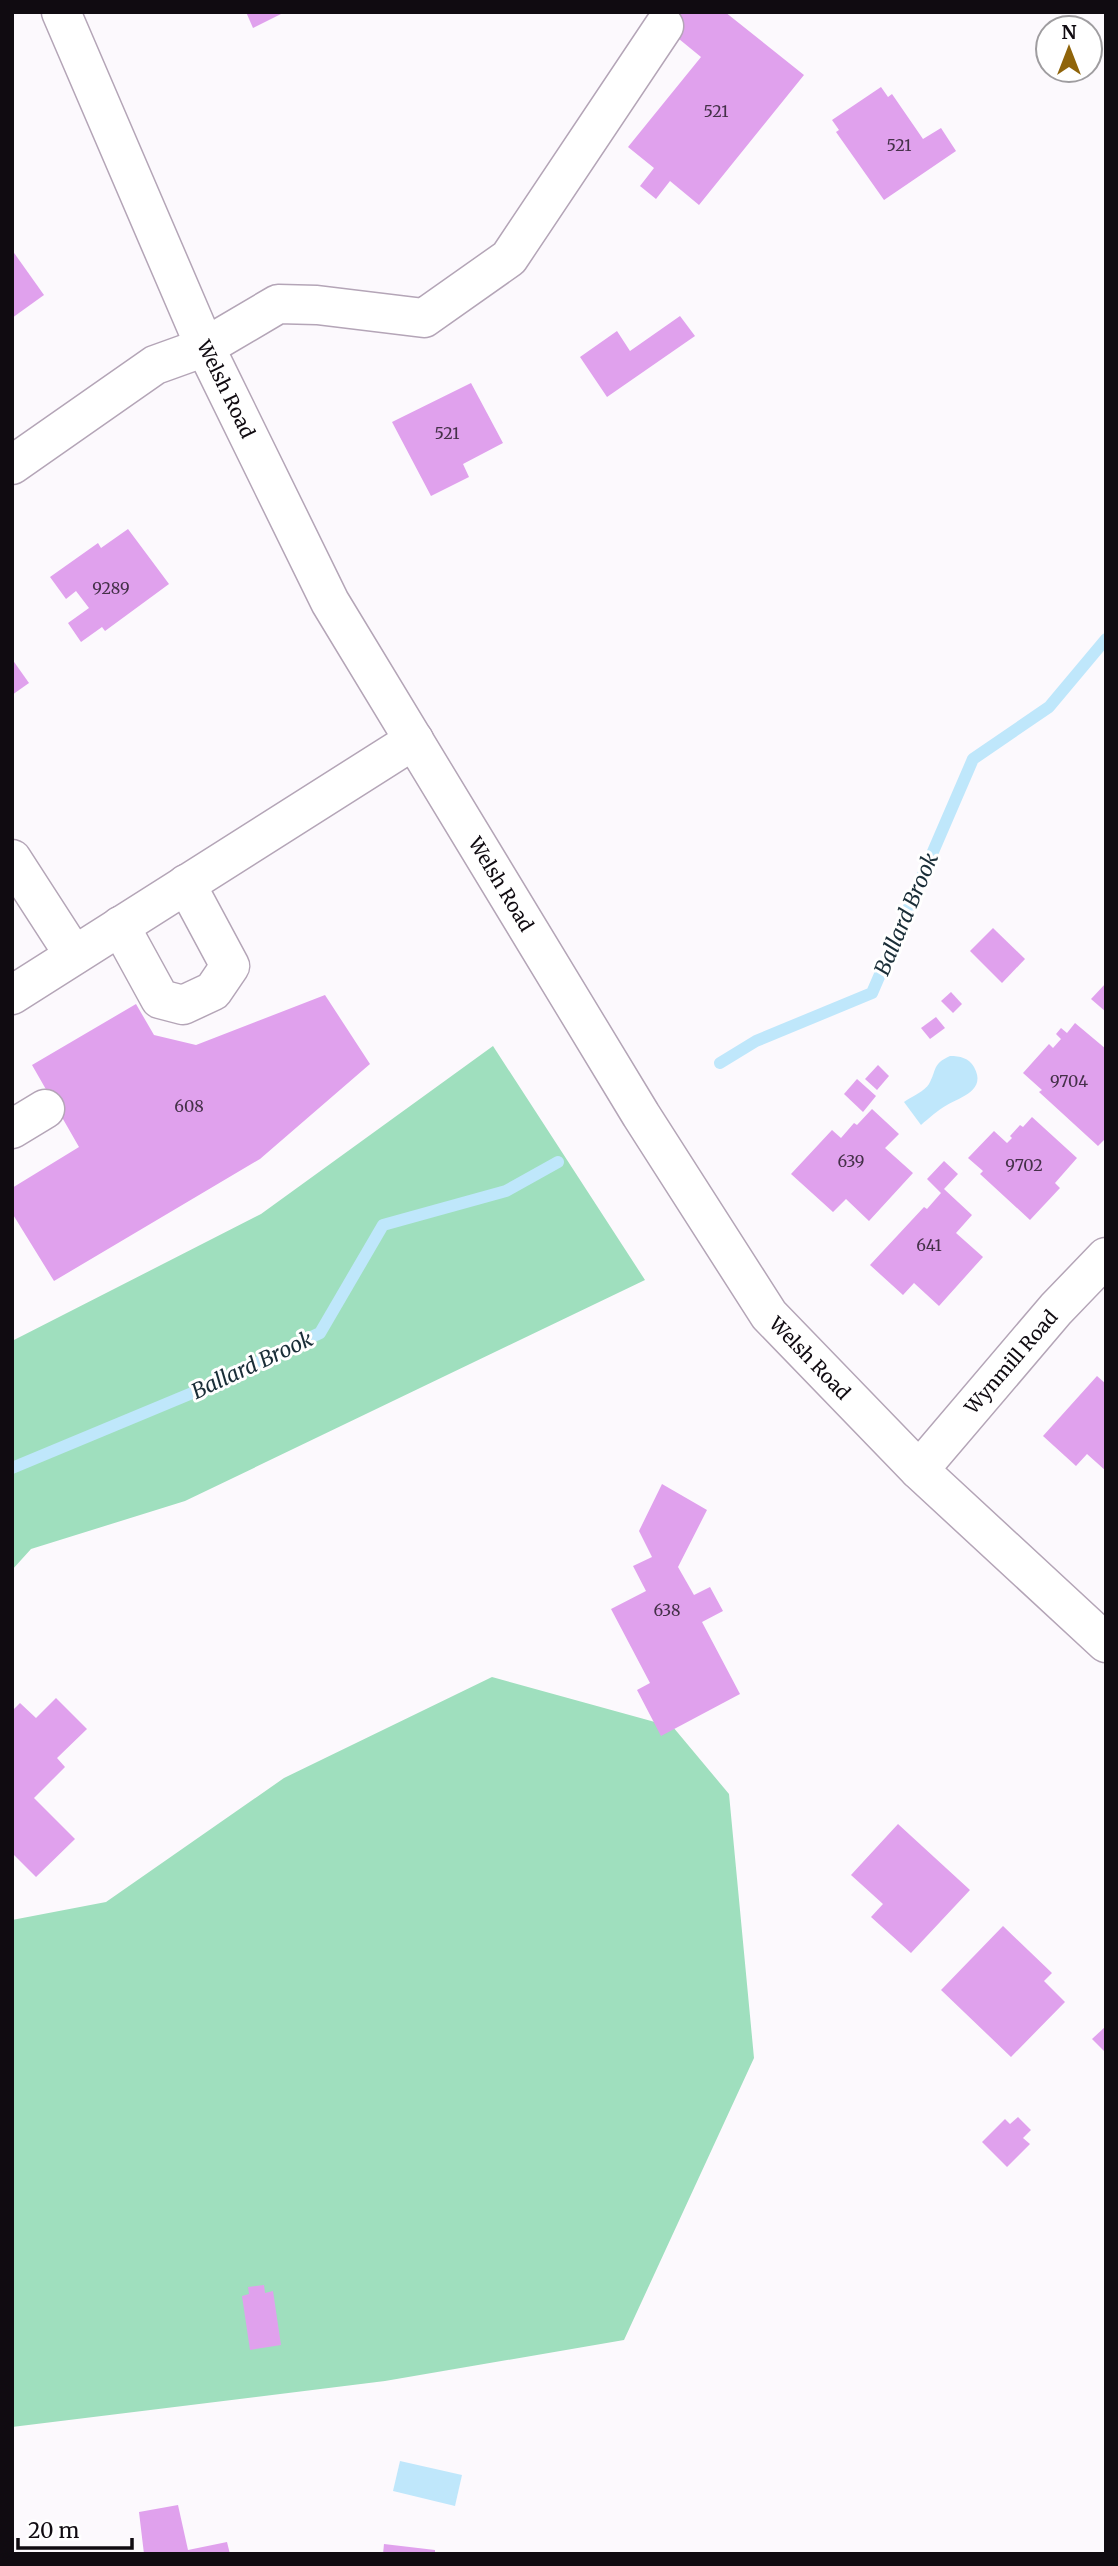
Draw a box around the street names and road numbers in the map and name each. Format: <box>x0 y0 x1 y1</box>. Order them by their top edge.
street label: Welsh Road <box>192 335 260 442</box>
street label: Welsh Road <box>463 831 539 936</box>
street label: Wynmill Road <box>959 1305 1063 1420</box>
street label: Welsh Road <box>764 1311 855 1405</box>

